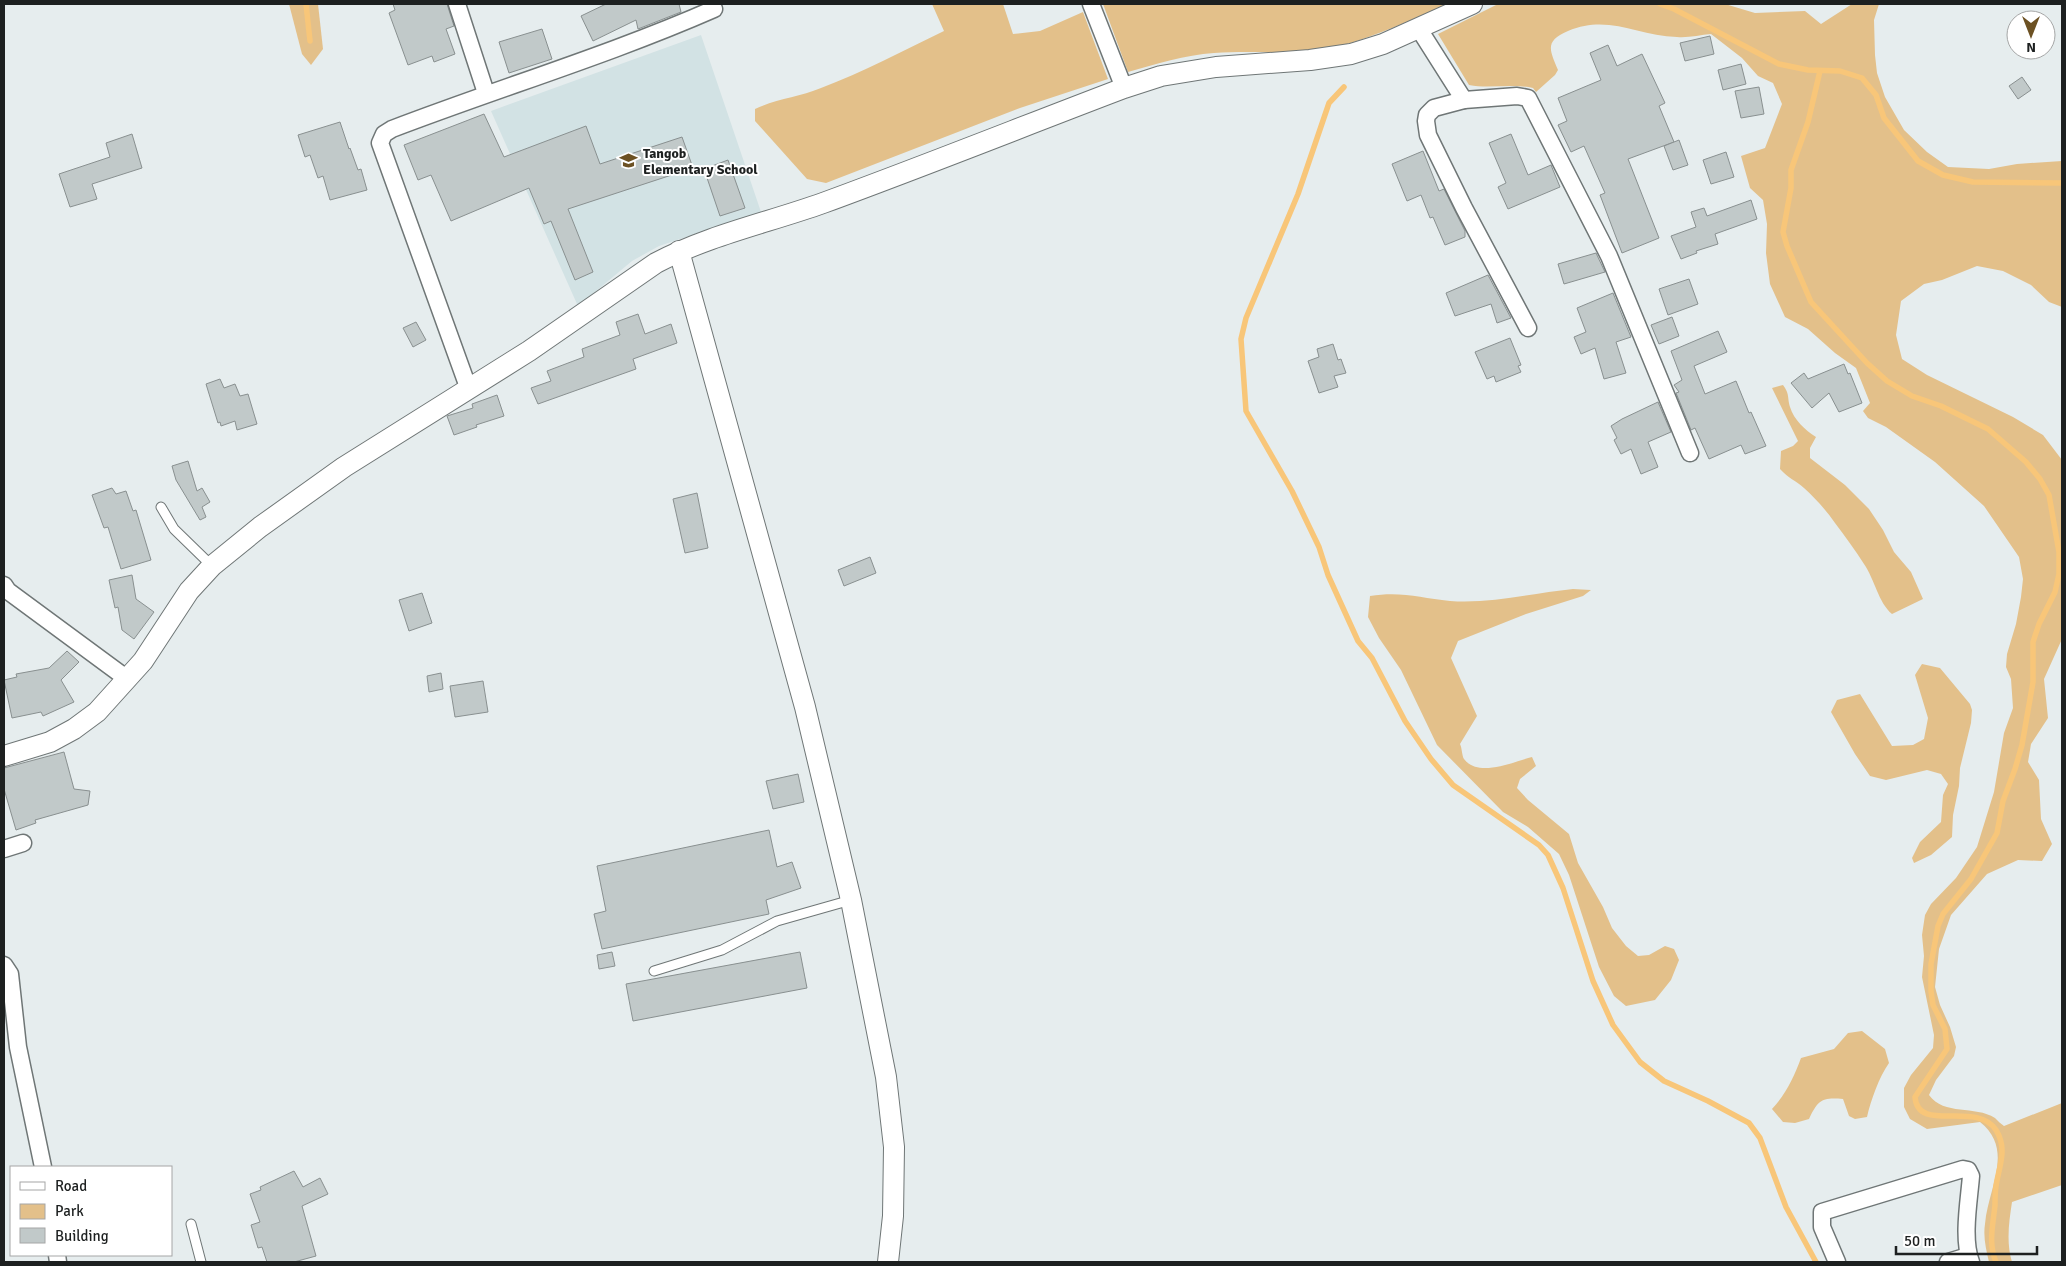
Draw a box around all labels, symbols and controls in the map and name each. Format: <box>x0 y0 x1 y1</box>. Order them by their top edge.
north arrow <box>2006 10 2056 60</box>
text: N <box>2026 39 2036 56</box>
place label: Tangob Elementary School <box>643 145 758 178</box>
school or university icon: Tangob Elementary School <box>619 151 639 171</box>
legend <box>10 1166 172 1256</box>
text: Road <box>55 1177 87 1195</box>
text: Park <box>55 1202 84 1220</box>
scale bar <box>1896 1224 2037 1256</box>
text: Building <box>55 1227 109 1245</box>
text: 50 m <box>1904 1232 1935 1250</box>

